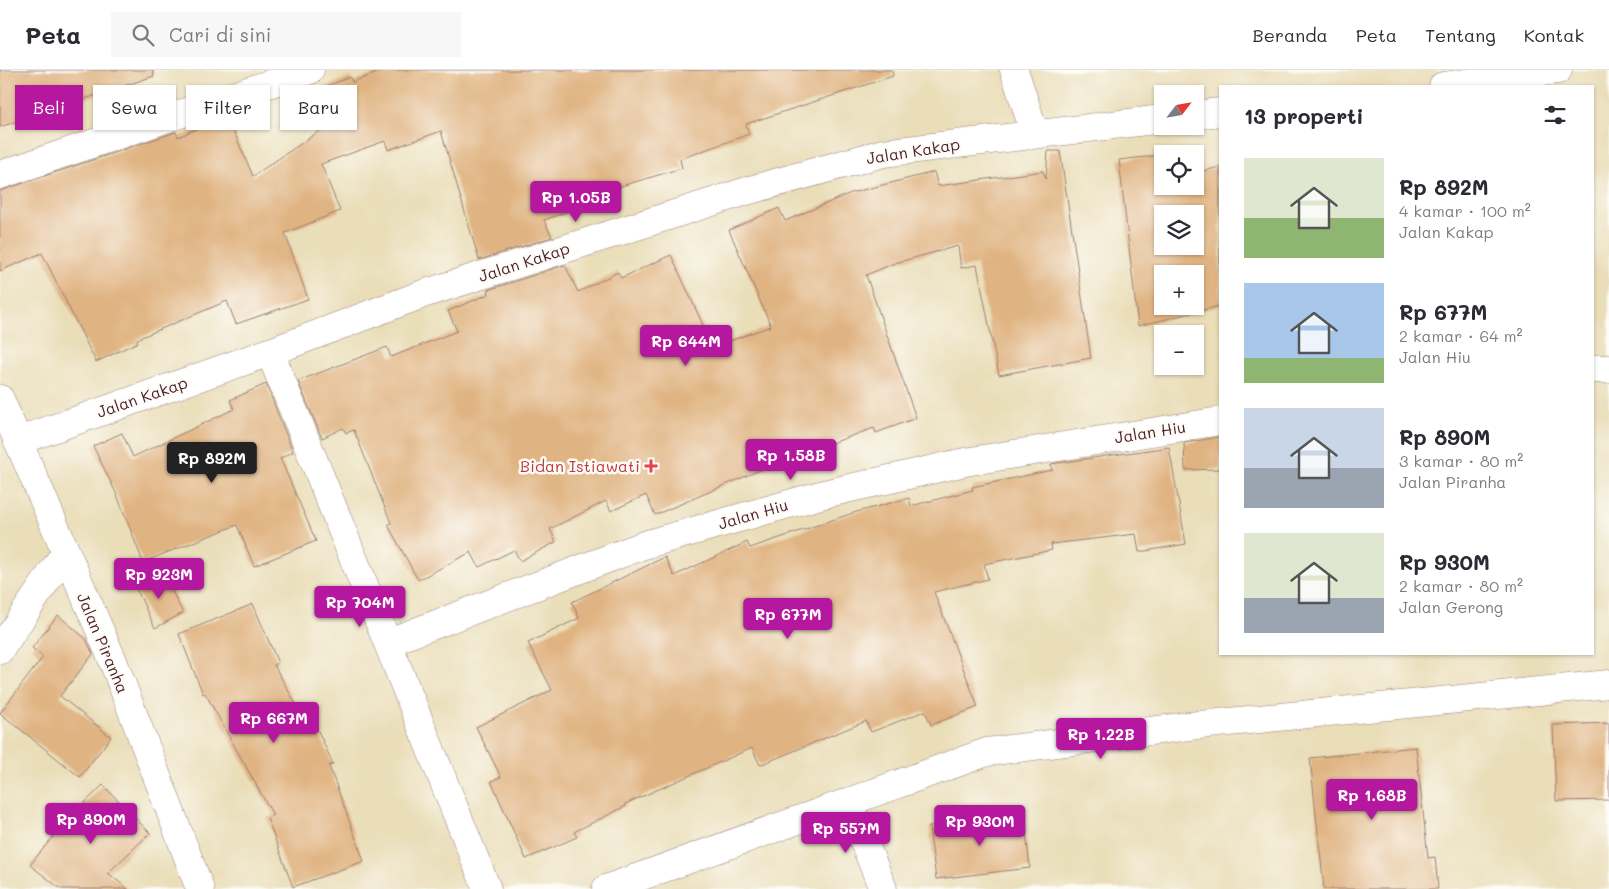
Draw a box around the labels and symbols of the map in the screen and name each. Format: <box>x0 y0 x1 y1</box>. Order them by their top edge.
north arrow <box>1154 85 1204 135</box>
street label: Jalan Kakap <box>864 133 961 168</box>
pin: Rp 1.05B <box>524 180 628 223</box>
street label: Jalan Kakap <box>476 237 572 286</box>
pin: Rp 644M <box>640 324 732 367</box>
street label: Jalan Kakap <box>94 371 190 422</box>
street label: Jalan Hiu <box>1113 416 1187 447</box>
pin: Rp 1.58B <box>739 438 843 481</box>
pin: Rp 892M <box>166 442 258 484</box>
place label: Bidan Istiawati <box>520 455 640 476</box>
marker: Bidan Istiawati <box>644 459 658 473</box>
street label: Jalan Hiu <box>715 494 790 534</box>
pin: Rp 923M <box>113 558 205 600</box>
pin: Rp 704M <box>314 586 406 628</box>
street label: Jalan Piranha <box>73 589 134 696</box>
pin: Rp 677M <box>742 598 834 640</box>
pin: Rp 667M <box>228 702 320 744</box>
pin: Rp 1.22B <box>1049 718 1153 760</box>
pin: Rp 1.68B <box>1320 778 1424 821</box>
pin: Rp 890M <box>45 802 137 845</box>
pin: Rp 930M <box>934 804 1026 847</box>
pin: Rp 557M <box>800 812 892 854</box>

